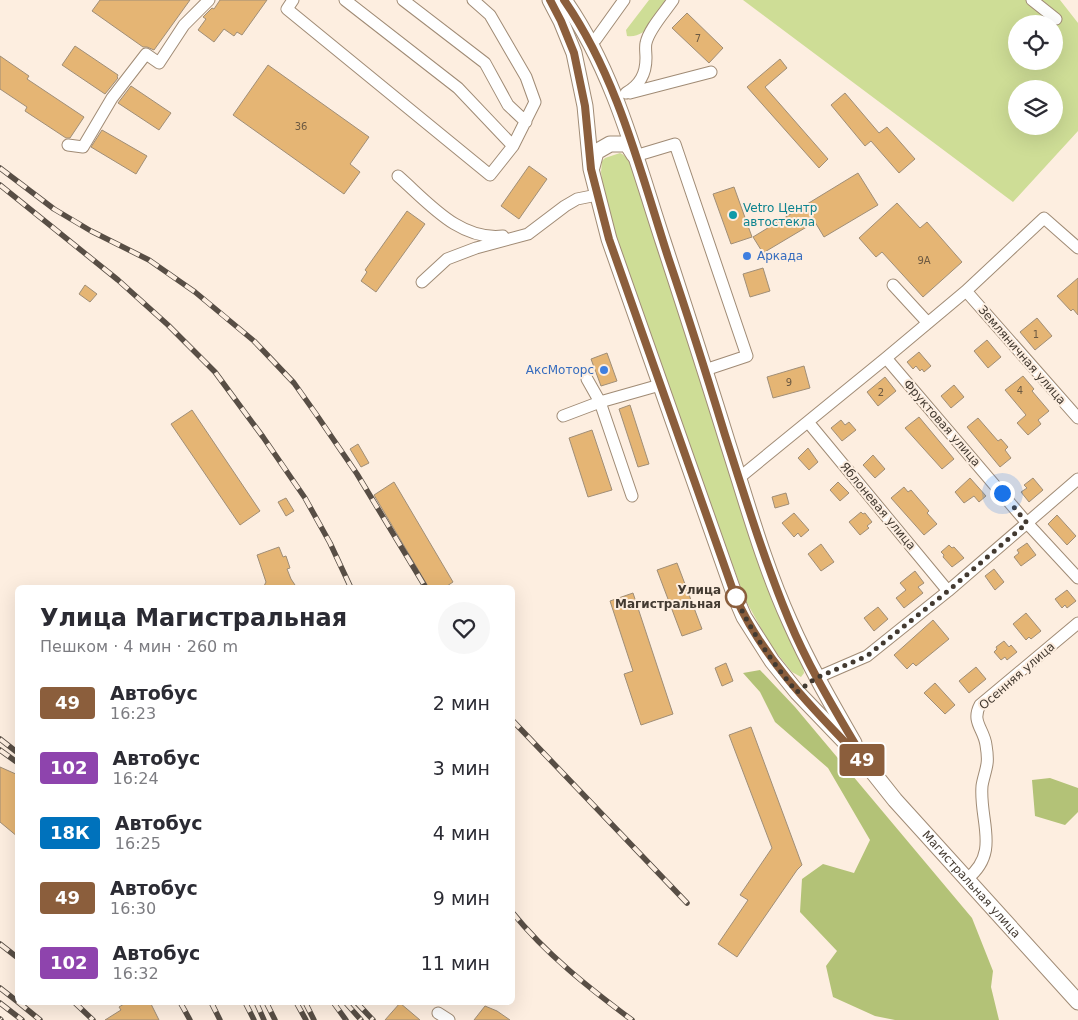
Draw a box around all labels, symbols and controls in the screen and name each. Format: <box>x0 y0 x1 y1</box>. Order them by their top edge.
map controls <box>1008 15 1063 135</box>
button: locate <box>1008 15 1063 70</box>
house number: 7 <box>695 33 701 44</box>
button: layers <box>1008 80 1063 135</box>
house number: 36 <box>295 121 307 132</box>
place label: Vetro Центр автостекла <box>743 201 817 229</box>
marker: Vetro Центр автостекла <box>727 209 739 221</box>
place label: Аркада <box>757 249 803 263</box>
marker: Аркада <box>741 250 753 262</box>
house number: 9А <box>917 255 931 266</box>
street label: Земляничная улица <box>975 303 1069 407</box>
house number: 1 <box>1033 329 1039 340</box>
place label: АксМоторс <box>526 363 594 377</box>
marker: АксМоторс <box>598 364 610 376</box>
house number: 9 <box>786 377 792 388</box>
street label: Фруктовая улица <box>901 377 983 469</box>
house number: 4 <box>1017 385 1023 396</box>
house number: 2 <box>878 387 884 398</box>
street label: Яблоневая улица <box>837 460 919 552</box>
your location <box>990 481 1015 506</box>
place label: Улица Магистральная <box>615 583 721 611</box>
marker: Улица Магистральная <box>725 586 747 608</box>
button: heart <box>438 602 490 654</box>
text: Улица Магистральная <box>40 604 347 632</box>
text: Пешком · 4 мин · 260 m <box>40 637 238 656</box>
street label: Осенняя улица <box>976 639 1058 713</box>
text: Автобус <box>110 682 198 704</box>
text: 49 <box>55 692 80 713</box>
text: 2 мин <box>433 692 490 714</box>
text: 16:23 <box>110 704 156 723</box>
line badge: 49 <box>840 744 884 776</box>
text: Автобус <box>113 747 200 769</box>
text: 49 <box>849 749 875 770</box>
text: 102 <box>50 757 88 778</box>
text: 3 мин <box>433 757 490 779</box>
text: 16:24 <box>113 769 159 788</box>
text: Автобус <box>115 812 202 834</box>
text: 18К <box>50 822 90 843</box>
text: 4 мин <box>433 822 490 844</box>
street label: Магистральная улица <box>919 828 1023 941</box>
text: 16:25 <box>115 834 161 853</box>
text: Автобус <box>110 877 198 899</box>
text: 49 <box>55 887 80 908</box>
text: 9 мин <box>433 887 490 909</box>
text: 16:30 <box>110 899 156 918</box>
text: Автобус <box>113 942 200 964</box>
text: 102 <box>50 952 88 973</box>
text: 11 мин <box>421 952 490 974</box>
text: 16:32 <box>113 964 159 983</box>

